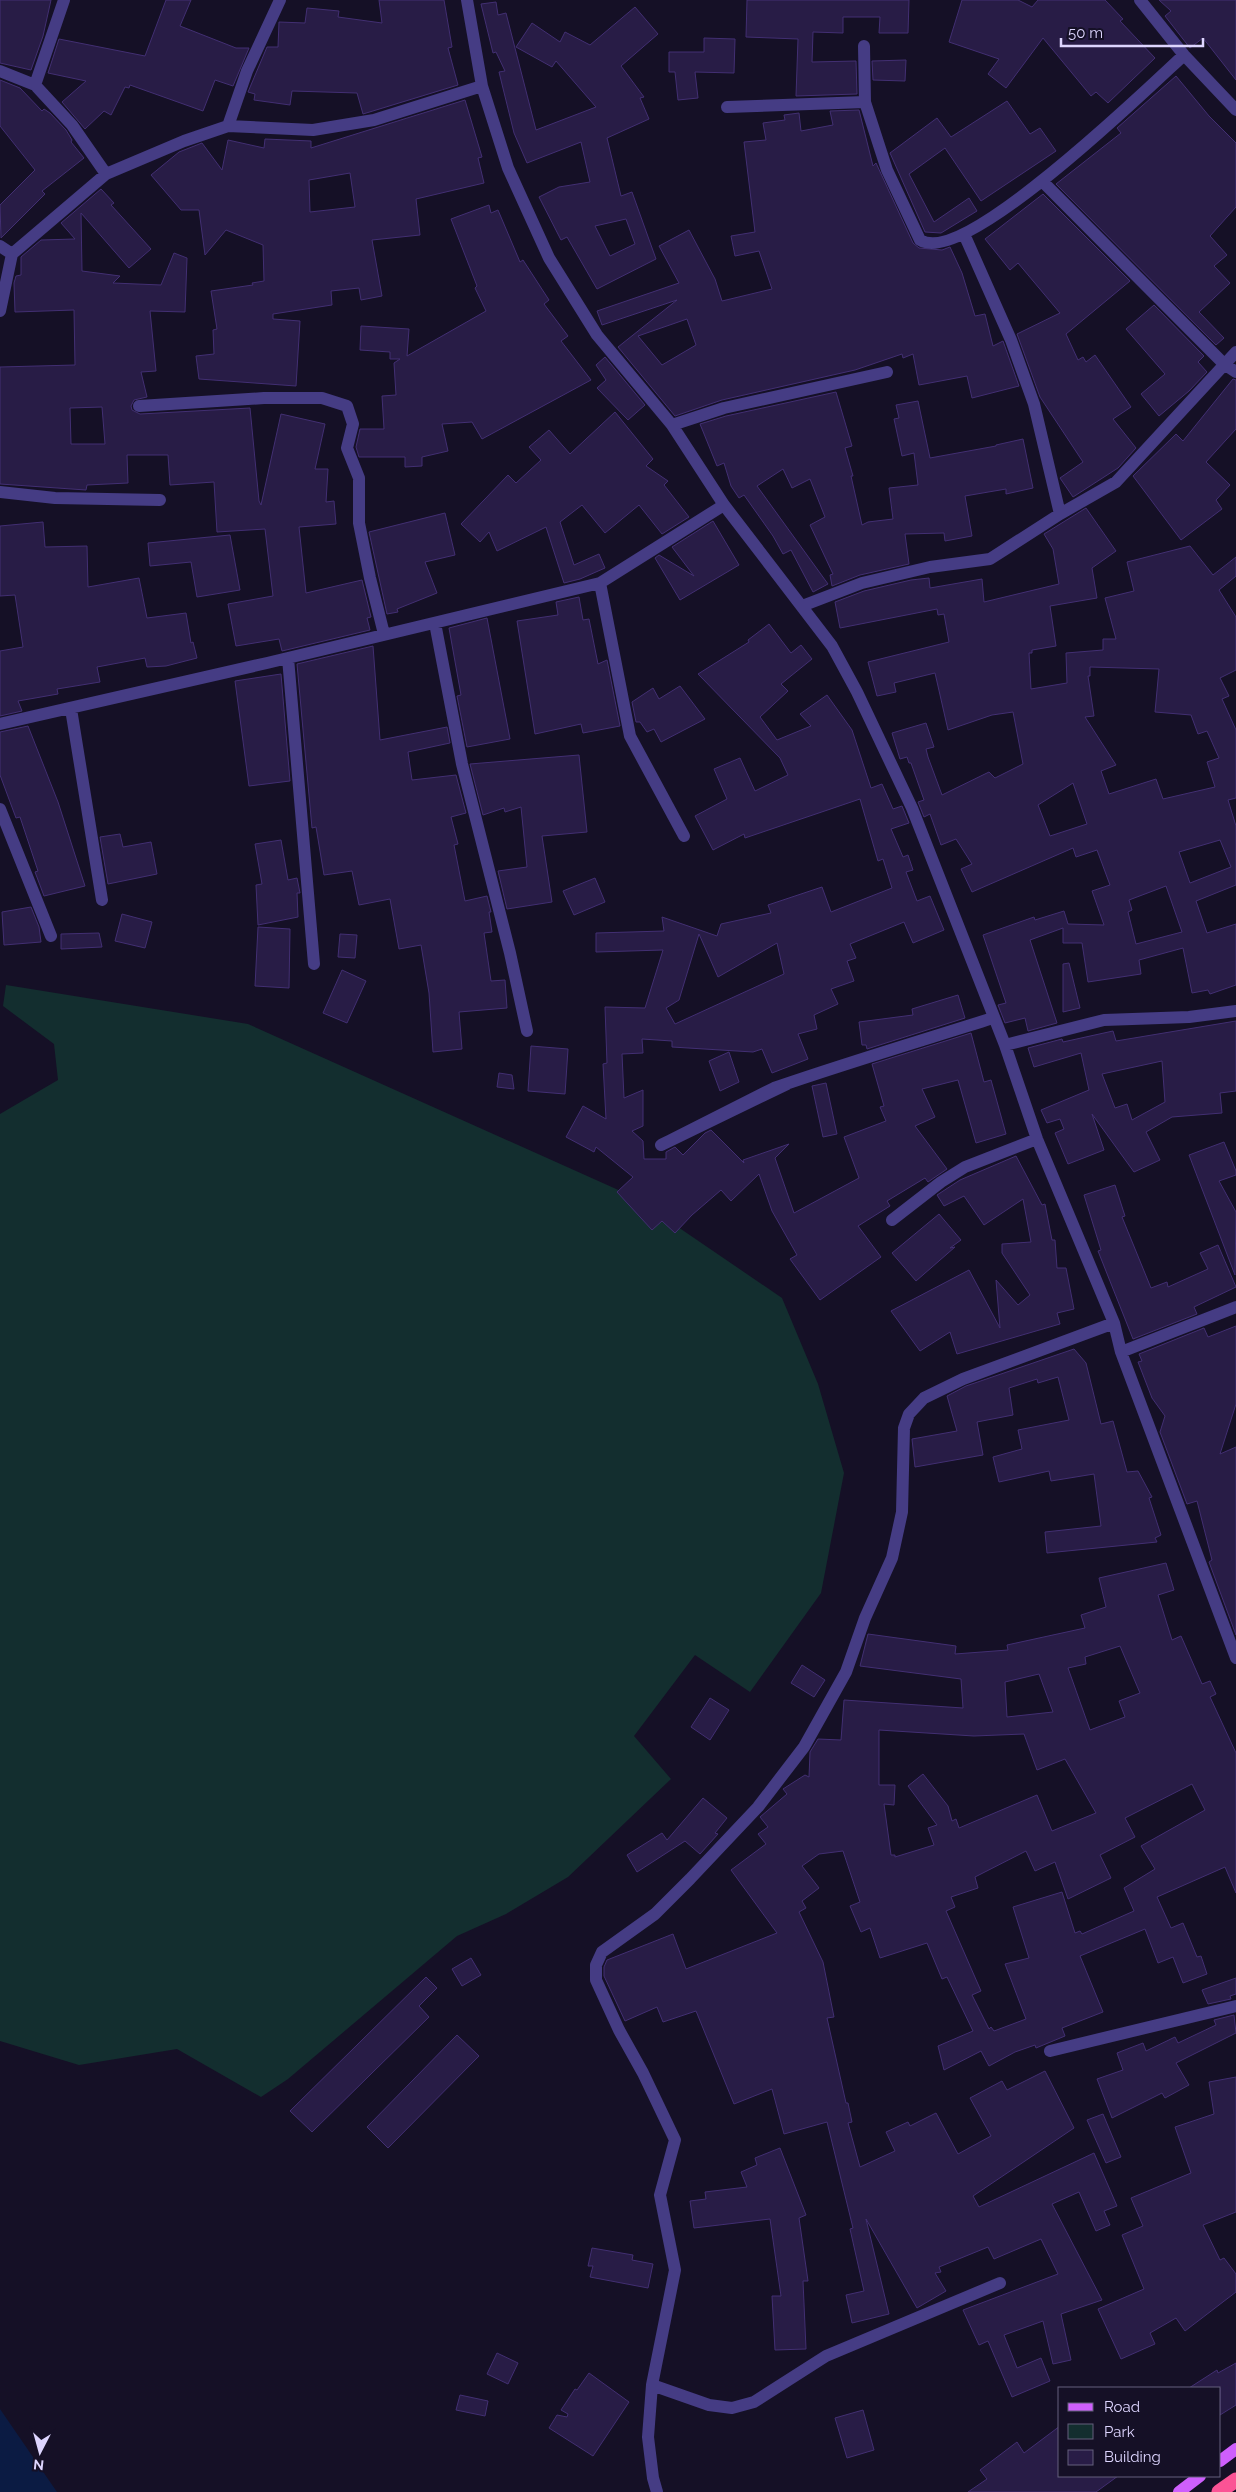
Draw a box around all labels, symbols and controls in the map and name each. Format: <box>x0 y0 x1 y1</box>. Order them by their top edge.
scale bar <box>1061 15 1204 47</box>
text: 50 m <box>1068 24 1103 42</box>
legend <box>1058 2387 1221 2477</box>
text: Road <box>1104 2398 1140 2416</box>
text: Park <box>1104 2423 1135 2441</box>
north arrow <box>15 2427 65 2477</box>
text: Building <box>1104 2448 1161 2466</box>
text: N <box>32 2456 45 2473</box>

